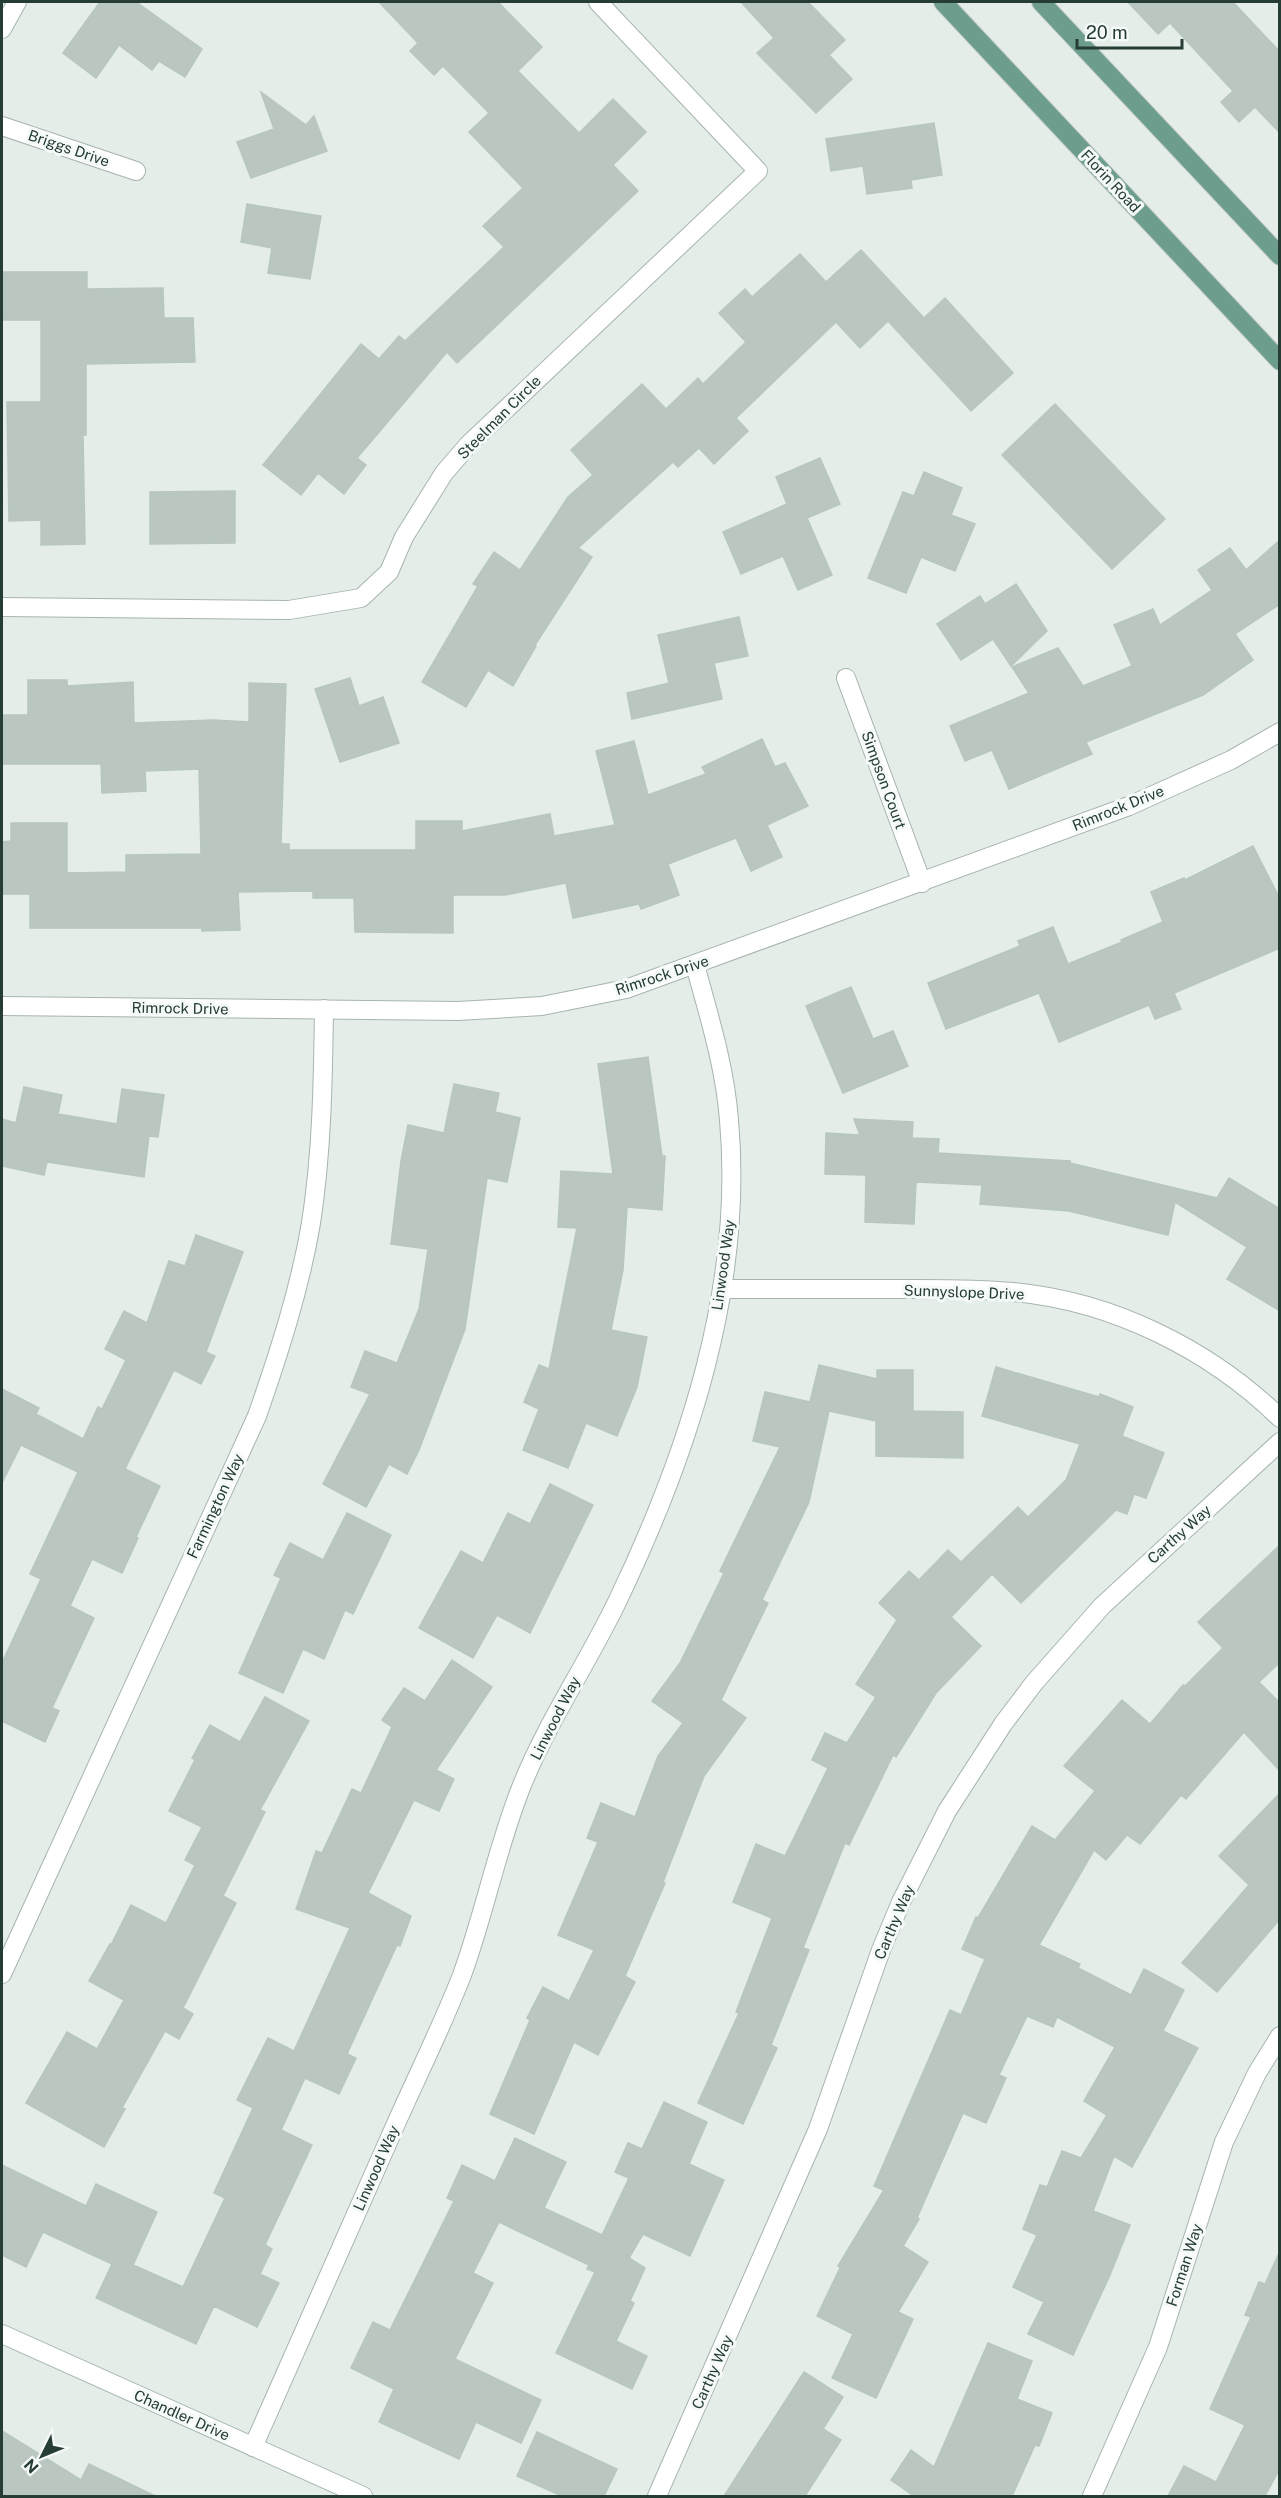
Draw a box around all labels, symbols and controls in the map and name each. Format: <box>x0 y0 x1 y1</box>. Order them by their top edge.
scale bar <box>1077 12 1182 50</box>
text: 20 m <box>1086 22 1128 43</box>
street label: Briggs Drive <box>26 126 112 170</box>
street label: Florin Road <box>1078 146 1144 216</box>
street label: Steelman Circle <box>454 372 544 462</box>
street label: Simpson Court <box>858 729 910 832</box>
street label: Rimrock Drive <box>1070 782 1166 834</box>
street label: Rimrock Drive <box>613 952 711 998</box>
street label: Rimrock Drive <box>131 999 229 1017</box>
street label: Linwood Way <box>708 1219 738 1311</box>
street label: Sunnyslope Drive <box>903 1281 1025 1303</box>
street label: Farmington Way <box>183 1451 247 1561</box>
street label: Carthy Way <box>1144 1501 1214 1567</box>
street label: Linwood Way <box>527 1673 583 1763</box>
street label: Carthy Way <box>871 1882 917 1962</box>
street label: Linwood Way <box>350 2123 402 2213</box>
street label: Forman Way <box>1163 2222 1205 2308</box>
street label: Carthy Way <box>688 2332 736 2412</box>
street label: Chandler Drive <box>131 2386 233 2444</box>
north arrow <box>12 2426 72 2486</box>
text: N <box>20 2455 43 2477</box>

